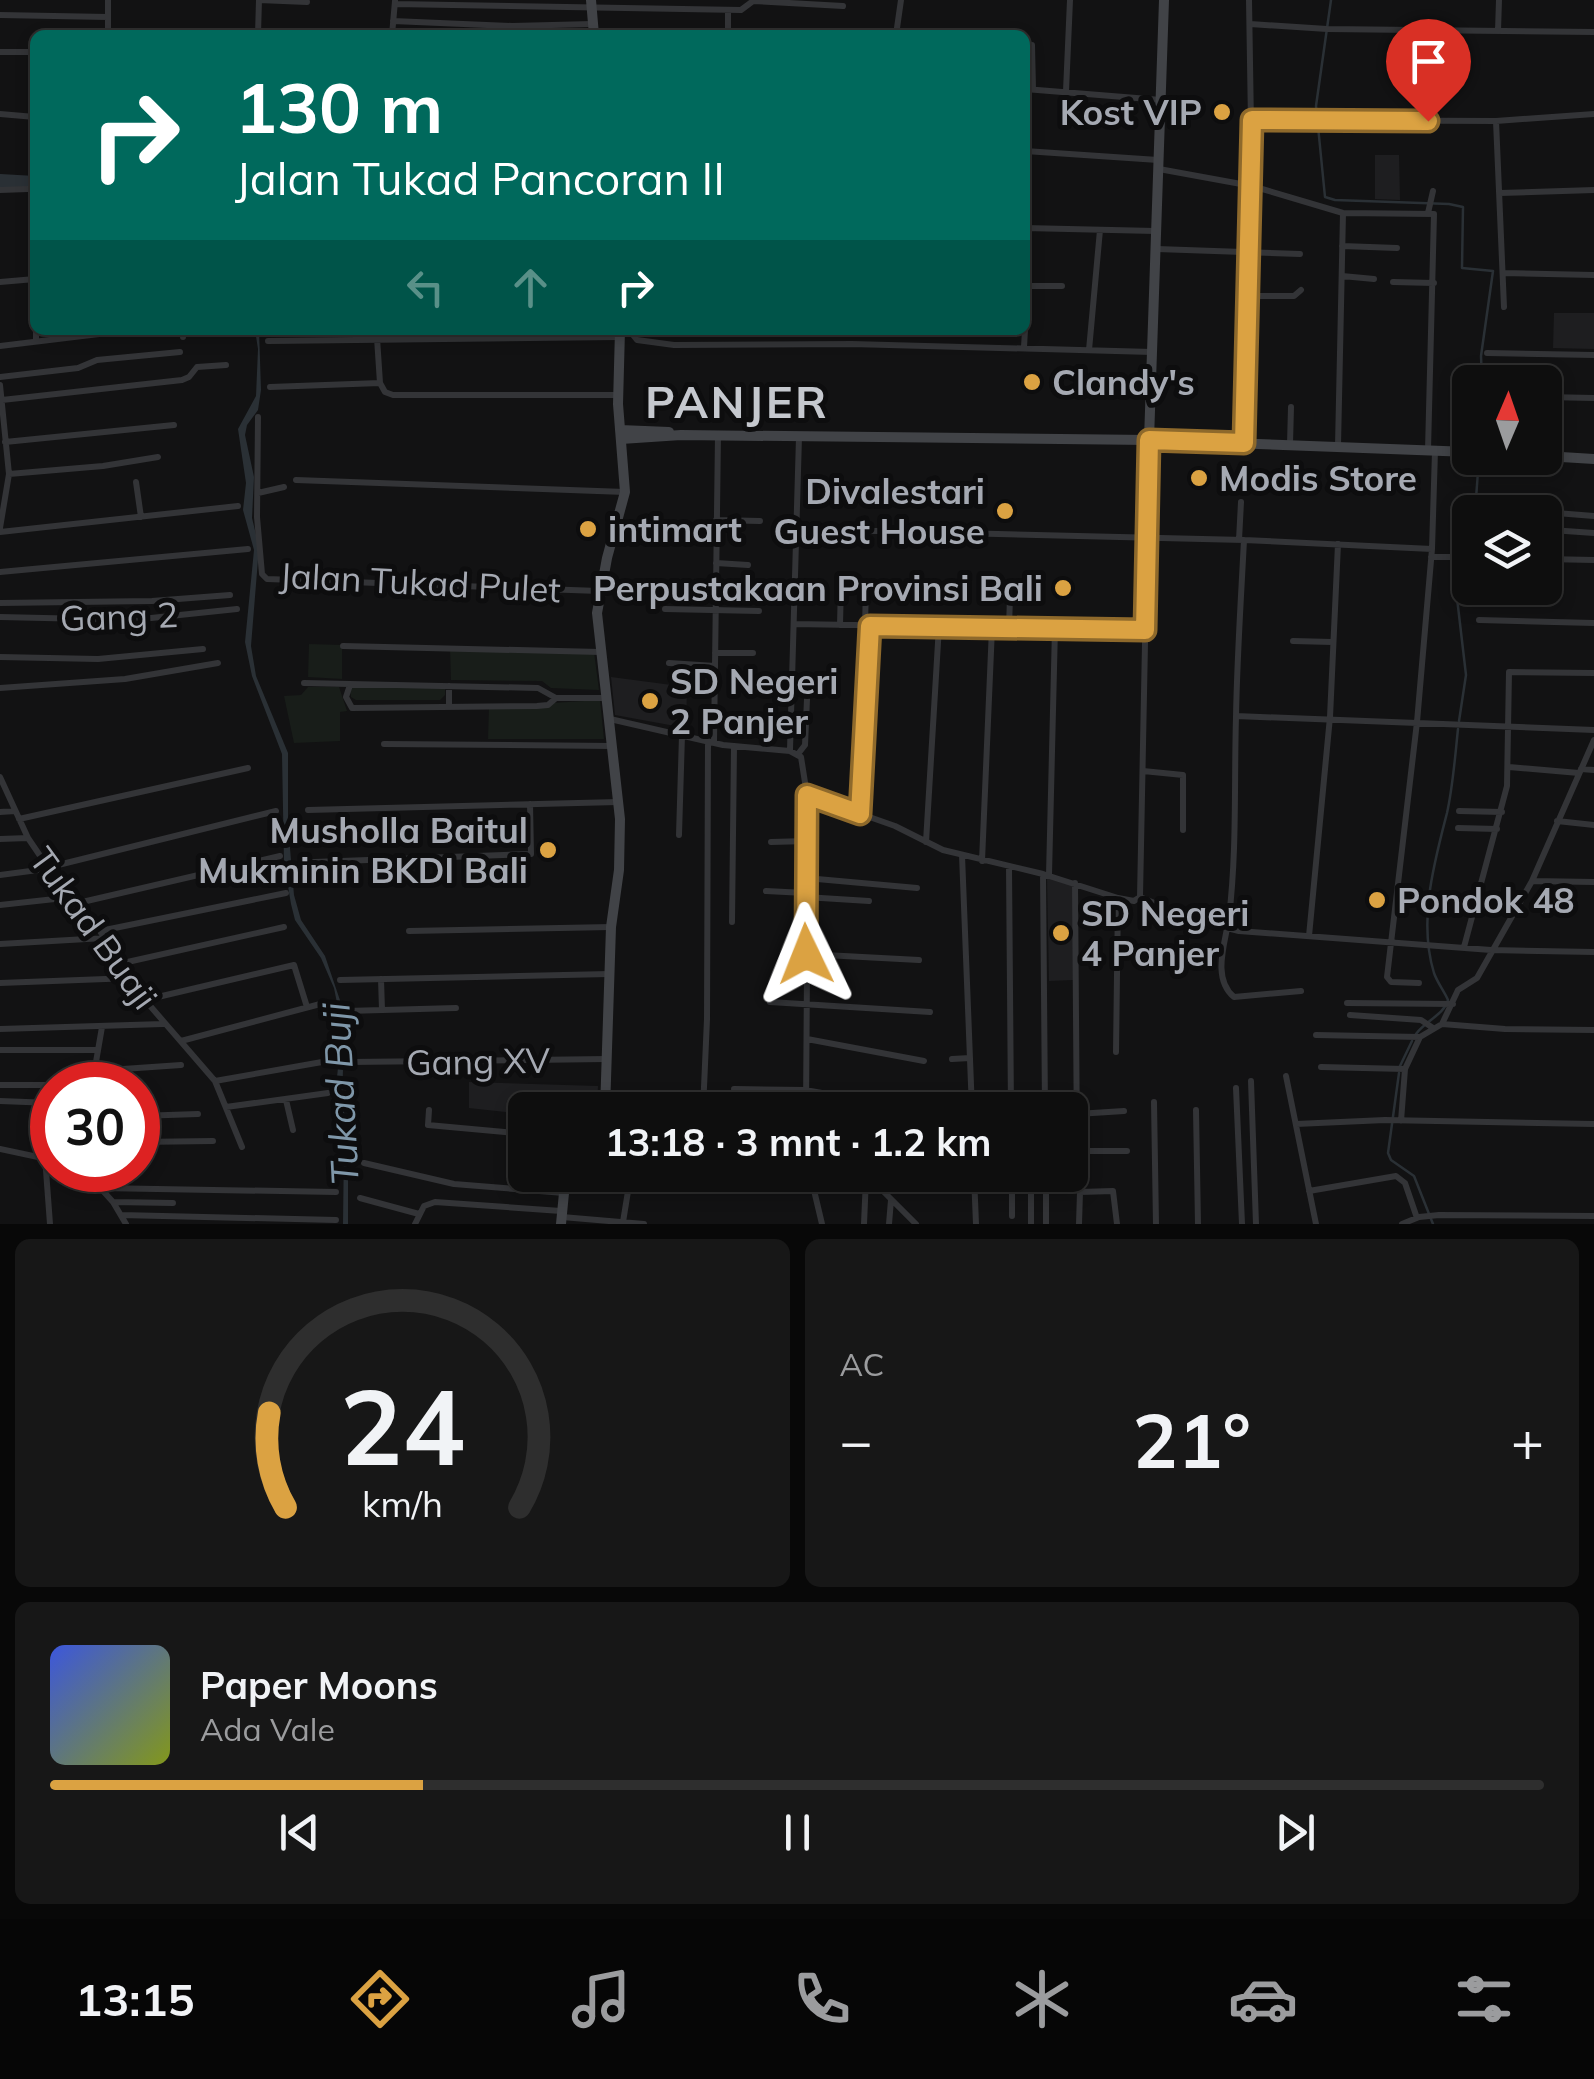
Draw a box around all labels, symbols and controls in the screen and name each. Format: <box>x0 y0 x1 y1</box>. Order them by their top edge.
pin <box>1386 19 1471 122</box>
icon: arrive <box>1401 34 1456 89</box>
text: 130 m <box>235 63 443 151</box>
icon: right <box>70 70 200 200</box>
place label: Kost VIP <box>1060 90 1202 134</box>
marker: Kost VIP <box>1211 101 1233 123</box>
text: Jalan Tukad Pancoran II <box>235 150 725 206</box>
icon: left <box>398 260 453 315</box>
icon: ahead <box>503 260 558 315</box>
icon: right <box>608 260 663 315</box>
place label: Clandy's <box>1052 360 1195 404</box>
north arrow <box>1452 365 1562 475</box>
map controls <box>1452 365 1562 605</box>
marker: Clandy's <box>1021 371 1043 393</box>
district label: PANJER <box>645 373 829 429</box>
place label: Modis Store <box>1219 456 1417 500</box>
marker: Modis Store <box>1188 467 1210 489</box>
place label: Divalestari Guest House <box>773 469 985 553</box>
button: layers <box>1452 495 1562 605</box>
marker: Divalestari Guest House <box>994 500 1016 522</box>
place label: intimart <box>608 507 742 551</box>
marker: intimart <box>577 518 599 540</box>
street label: Jalan Tukad Pulet <box>278 553 562 611</box>
place label: Perpustakaan Provinsi Bali <box>593 566 1043 610</box>
marker: Perpustakaan Provinsi Bali <box>1052 577 1074 599</box>
street label: Gang 2 <box>59 592 179 640</box>
place label: SD Negeri 2 Panjer <box>670 659 838 743</box>
marker: SD Negeri 2 Panjer <box>639 690 661 712</box>
place label: Musholla Baitul Mukminin BKDI Bali <box>198 808 528 892</box>
street label: Tukad Buaji <box>21 838 167 1018</box>
marker: Musholla Baitul Mukminin BKDI Bali <box>537 839 559 861</box>
place label: Pondok 48 <box>1397 878 1575 922</box>
marker: Pondok 48 <box>1366 889 1388 911</box>
place label: SD Negeri 4 Panjer <box>1081 891 1249 975</box>
position arrow <box>754 902 858 1006</box>
marker: SD Negeri 4 Panjer <box>1050 922 1072 944</box>
water label: Tukad Buji <box>311 1000 369 1187</box>
street label: Gang XV <box>406 1038 551 1084</box>
speed limit sign: 30 <box>30 1062 160 1192</box>
text: 13:18 · 3 mnt · 1.2 km <box>605 1118 991 1166</box>
text: AC <box>840 1344 885 1384</box>
text: 24 <box>340 1360 465 1491</box>
text: 21° <box>1133 1393 1251 1487</box>
text: − <box>840 1406 873 1475</box>
text: + <box>1511 1406 1544 1475</box>
text: km/h <box>362 1481 443 1526</box>
text: Paper Moons <box>200 1661 438 1709</box>
text: Ada Vale <box>200 1709 335 1749</box>
icon: previous <box>272 1805 327 1860</box>
icon: pause <box>770 1805 825 1860</box>
icon: next <box>1268 1805 1323 1860</box>
icon: directions <box>345 1964 415 2034</box>
icon: music <box>566 1964 636 2034</box>
icon: phone <box>787 1964 857 2034</box>
icon: climate <box>1007 1964 1077 2034</box>
icon: car <box>1228 1964 1298 2034</box>
icon: filters <box>1449 1964 1519 2034</box>
text: 13:15 <box>75 1971 195 2027</box>

